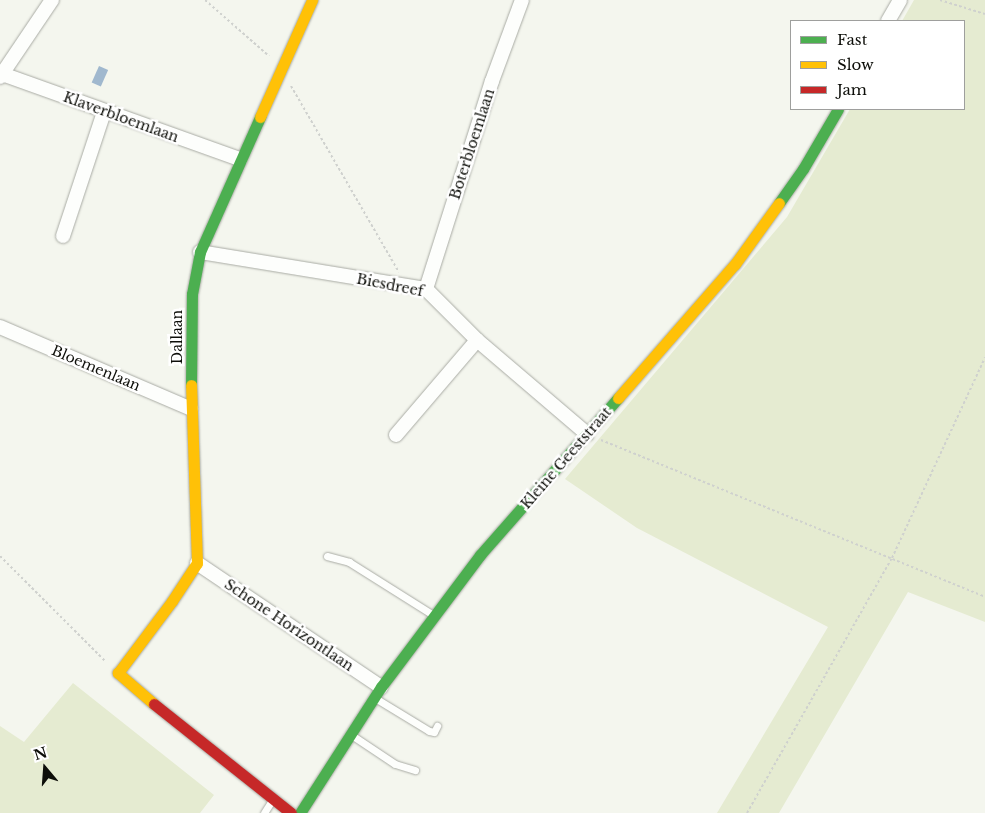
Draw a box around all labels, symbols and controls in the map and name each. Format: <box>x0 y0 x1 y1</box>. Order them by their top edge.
legend <box>790 20 965 110</box>
text: Fast <box>837 30 867 49</box>
text: Slow <box>837 55 874 74</box>
text: Jam <box>837 80 867 99</box>
street label: Boterbloemlaan <box>446 86 498 202</box>
street label: Klaverbloemlaan <box>61 88 181 146</box>
street label: Biesdreef <box>355 270 425 300</box>
street label: Dallaan <box>169 310 185 364</box>
street label: Bloemenlaan <box>49 342 143 394</box>
street label: Kleine Geeststraat <box>517 404 615 512</box>
street label: Schone Horizontlaan <box>221 576 357 674</box>
north arrow <box>20 743 70 793</box>
text: N <box>31 743 49 764</box>

